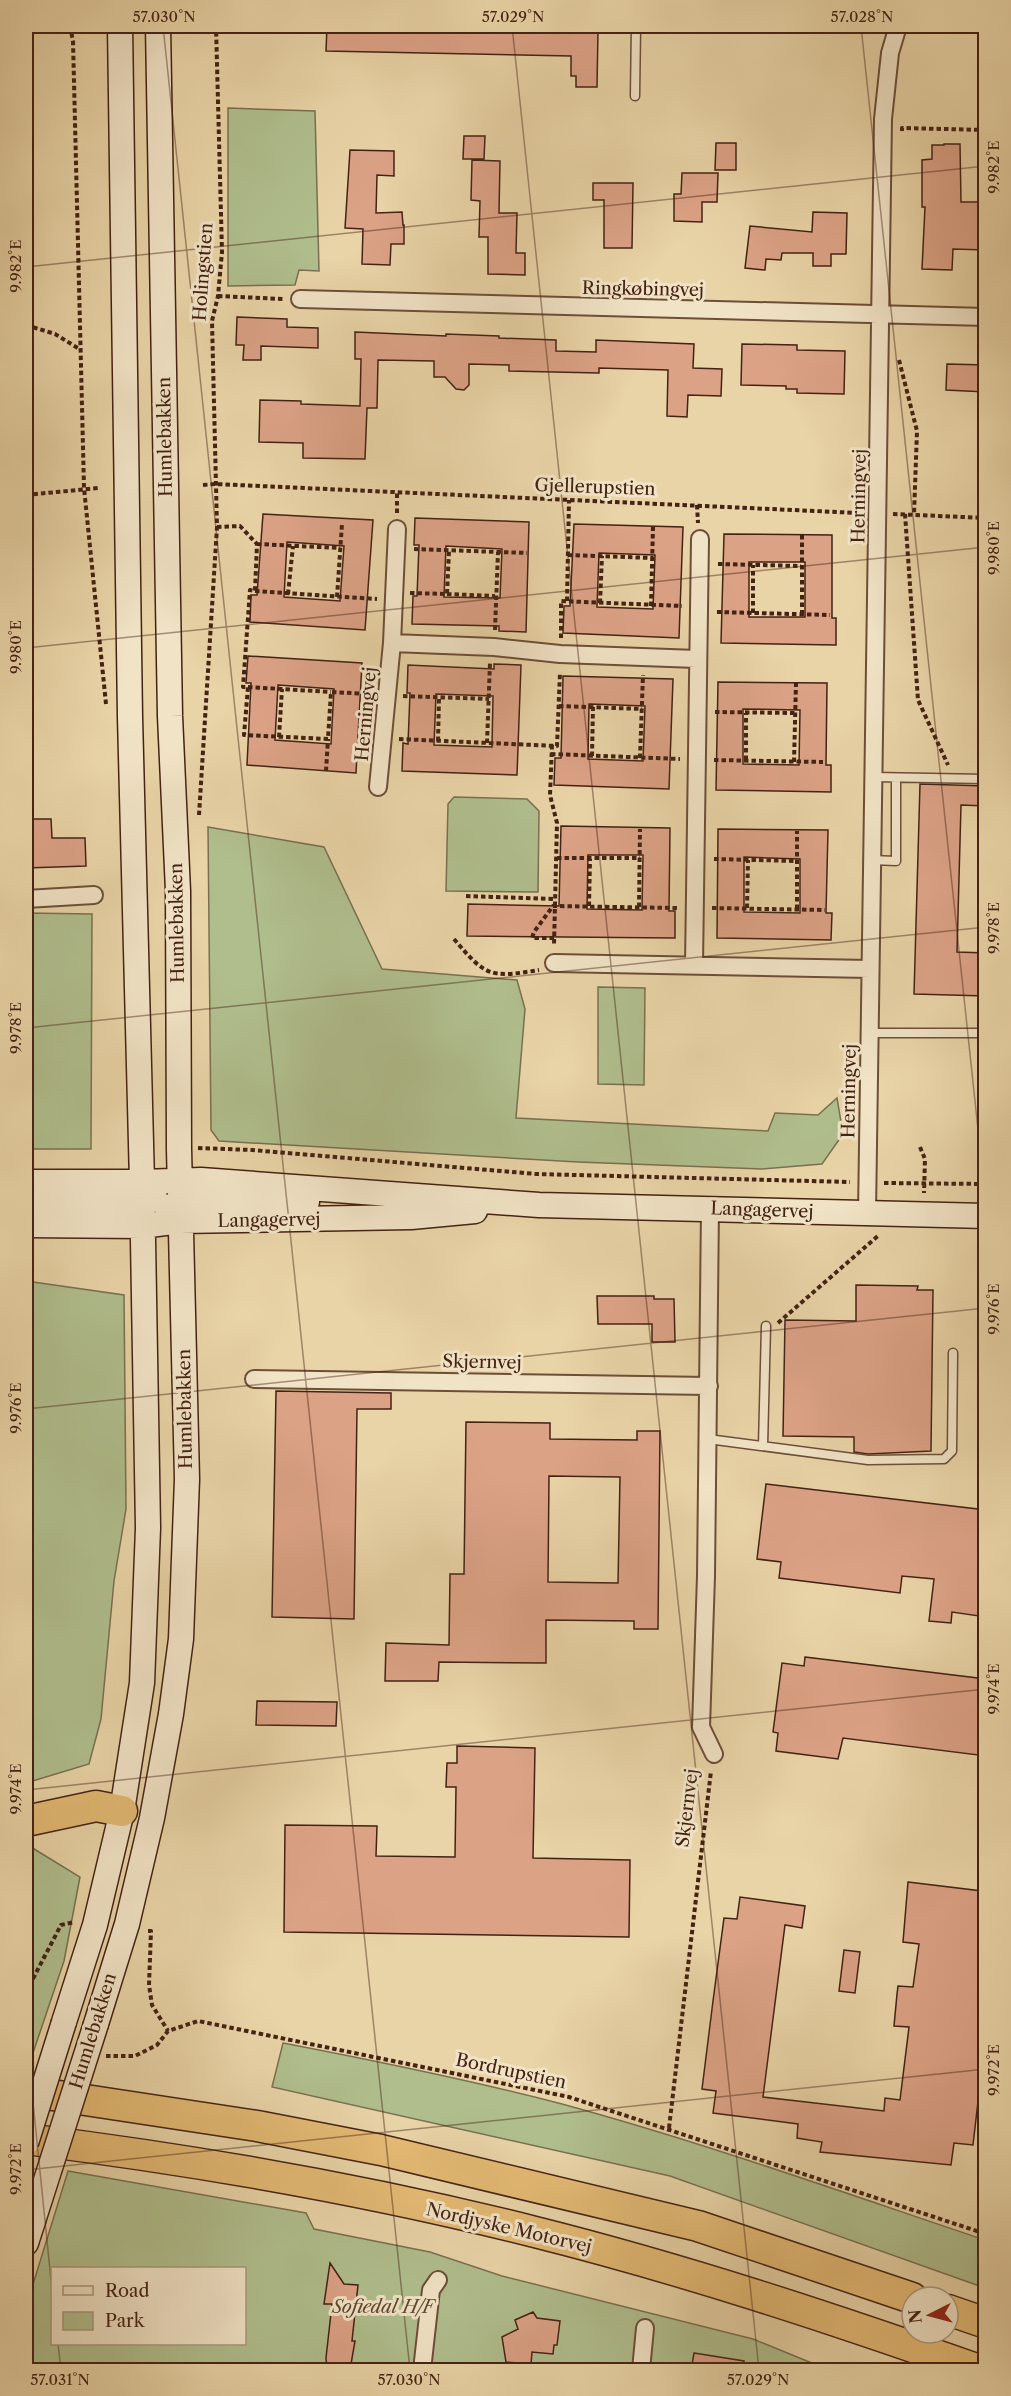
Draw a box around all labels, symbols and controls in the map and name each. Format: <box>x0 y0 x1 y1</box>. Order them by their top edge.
text: 57.030°N <box>132 7 196 26</box>
text: 57.029°N <box>482 7 544 26</box>
text: 57.028°N <box>831 7 893 26</box>
text: 9.982°E <box>984 140 1003 194</box>
street label: Holingstien <box>189 222 217 322</box>
text: 9.982°E <box>6 239 25 293</box>
street label: Ringkøbingvej <box>582 277 704 301</box>
street label: Humlebakken <box>153 377 177 497</box>
street label: Herningvej <box>847 448 871 544</box>
street label: Gjellerupstien <box>534 474 656 500</box>
text: 9.980°E <box>984 521 1003 575</box>
text: 9.980°E <box>6 620 25 674</box>
street label: Herningvej <box>351 666 381 762</box>
street label: Humlebakken <box>165 863 189 983</box>
text: 9.978°E <box>984 902 1003 954</box>
text: 9.978°E <box>6 1002 25 1054</box>
street label: Herningvej <box>837 1043 861 1139</box>
street label: Langagervej <box>710 1197 814 1223</box>
street label: Langagervej <box>217 1208 321 1232</box>
text: 9.976°E <box>984 1283 1003 1335</box>
street label: Humlebakken <box>173 1349 197 1469</box>
street label: Skjernvej <box>442 1350 522 1374</box>
text: 9.976°E <box>6 1382 25 1434</box>
text: 9.974°E <box>984 1663 1003 1715</box>
text: 9.974°E <box>6 1763 25 1815</box>
street label: Skjernvej <box>671 1767 703 1849</box>
street label: Humlebakken <box>65 1970 121 2092</box>
text: 9.972°E <box>984 2044 1003 2096</box>
street label: Bordrupstien <box>454 2049 568 2093</box>
text: 9.972°E <box>6 2143 25 2195</box>
street label: Nordjyske Motorvej <box>424 2198 594 2258</box>
legend <box>51 2267 246 2345</box>
text: Road <box>105 2280 150 2302</box>
north arrow <box>900 2285 960 2345</box>
park label: Sofiedal H/F <box>331 2296 437 2318</box>
text: N <box>904 2309 926 2325</box>
text: Park <box>105 2310 146 2332</box>
text: 57.031°N <box>30 2370 90 2389</box>
text: 57.030°N <box>377 2370 441 2389</box>
text: 57.029°N <box>727 2370 789 2389</box>

